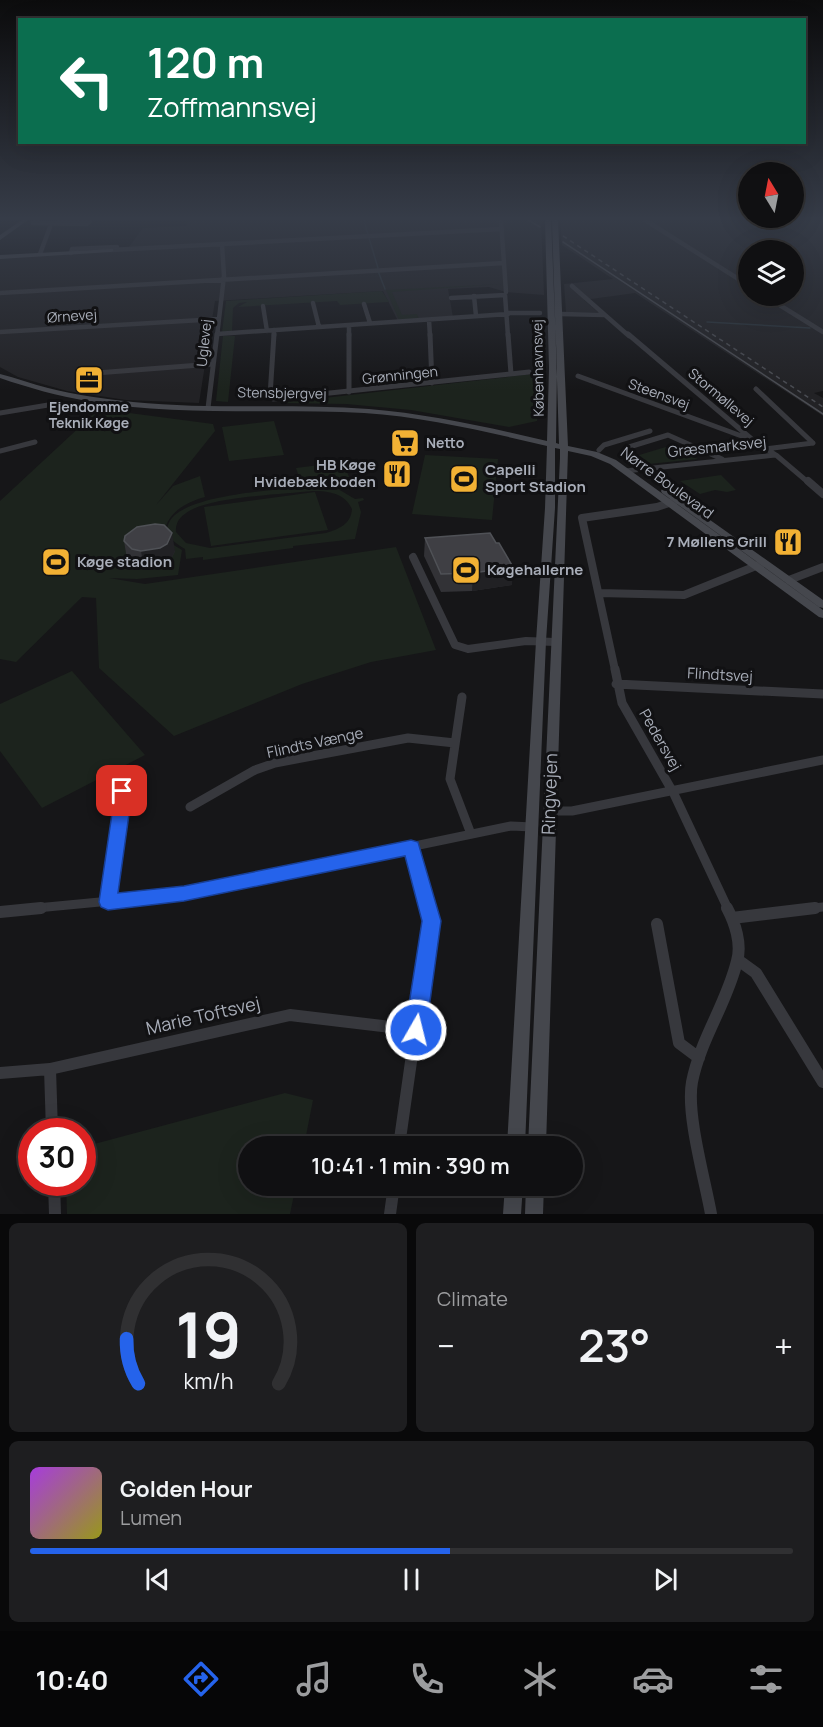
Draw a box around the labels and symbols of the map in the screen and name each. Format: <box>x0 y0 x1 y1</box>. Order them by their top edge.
north arrow <box>738 162 804 228</box>
street label: Ørnevej <box>46 304 98 327</box>
street label: Uglevej <box>192 318 215 368</box>
street label: Københavnsvej <box>527 319 548 417</box>
street label: Grønningen <box>361 361 439 388</box>
office icon: Ejendomme Teknik Køge <box>73 364 105 396</box>
street label: Stormøllevej <box>684 364 758 430</box>
street label: Steensvej <box>626 374 693 413</box>
street label: Stensbjergvej <box>237 382 327 403</box>
place label: Ejendomme Teknik Køge <box>49 397 129 432</box>
supermarket icon: Netto <box>389 427 421 459</box>
street label: Græsmarksvej <box>667 431 767 462</box>
place label: Netto <box>426 433 465 452</box>
street label: Nørre Boulevard <box>617 442 718 523</box>
place label: HB Køge Hvidebæk boden <box>254 454 376 492</box>
restaurant icon: HB Køge Hvidebæk boden <box>381 458 413 490</box>
place label: Capelli Sport Stadion <box>485 459 586 497</box>
sports icon: Capelli Sport Stadion <box>448 463 480 495</box>
restaurant icon: 7 Møllens Grill <box>772 526 804 558</box>
place label: 7 Møllens Grill <box>667 531 767 552</box>
sports icon: Køge stadion <box>40 546 72 578</box>
place label: Køge stadion <box>77 551 172 572</box>
sports icon: Køgehallerne <box>450 554 482 586</box>
place label: Køgehallerne <box>487 559 583 580</box>
street label: Flindtsvej <box>687 662 753 687</box>
street label: Pedersvej <box>634 705 687 774</box>
street label: Flindts Vænge <box>265 722 365 763</box>
street label: Ringvejen <box>536 753 562 835</box>
pin <box>96 765 147 816</box>
street label: Marie Toftsvej <box>143 990 262 1040</box>
position arrow <box>384 998 448 1062</box>
speed limit sign: 30 <box>18 1118 96 1196</box>

